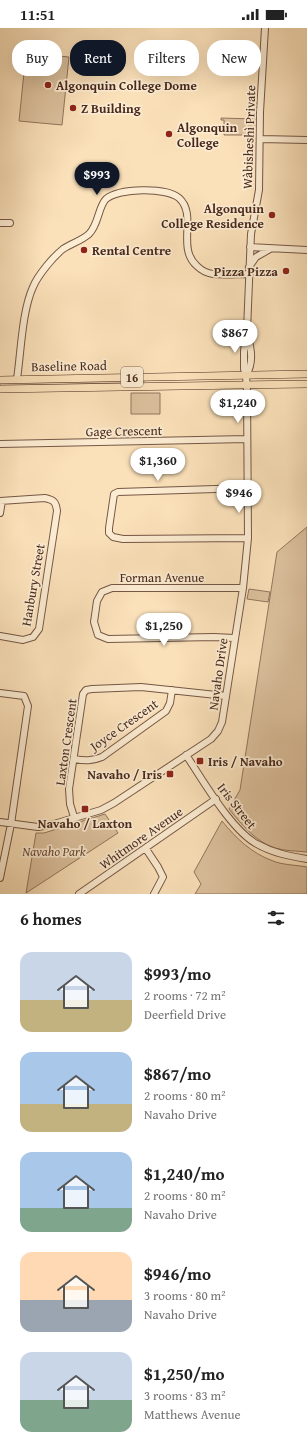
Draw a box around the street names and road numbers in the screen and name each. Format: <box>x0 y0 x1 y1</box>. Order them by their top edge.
street label: Wàbisheshì Private <box>238 85 260 189</box>
street label: Baseline Road <box>31 356 107 376</box>
road number: 16 <box>121 367 143 387</box>
street label: Gage Crescent <box>86 421 163 441</box>
street label: Hanbury Street <box>16 542 50 628</box>
street label: Forman Avenue <box>120 568 204 587</box>
street label: Navaho Drive <box>204 637 232 711</box>
street label: Joyce Crescent <box>84 694 162 757</box>
street label: Laxton Crescent <box>50 697 82 787</box>
street label: Iris Street <box>213 779 261 833</box>
street label: Whitmore Avenue <box>95 802 187 874</box>

